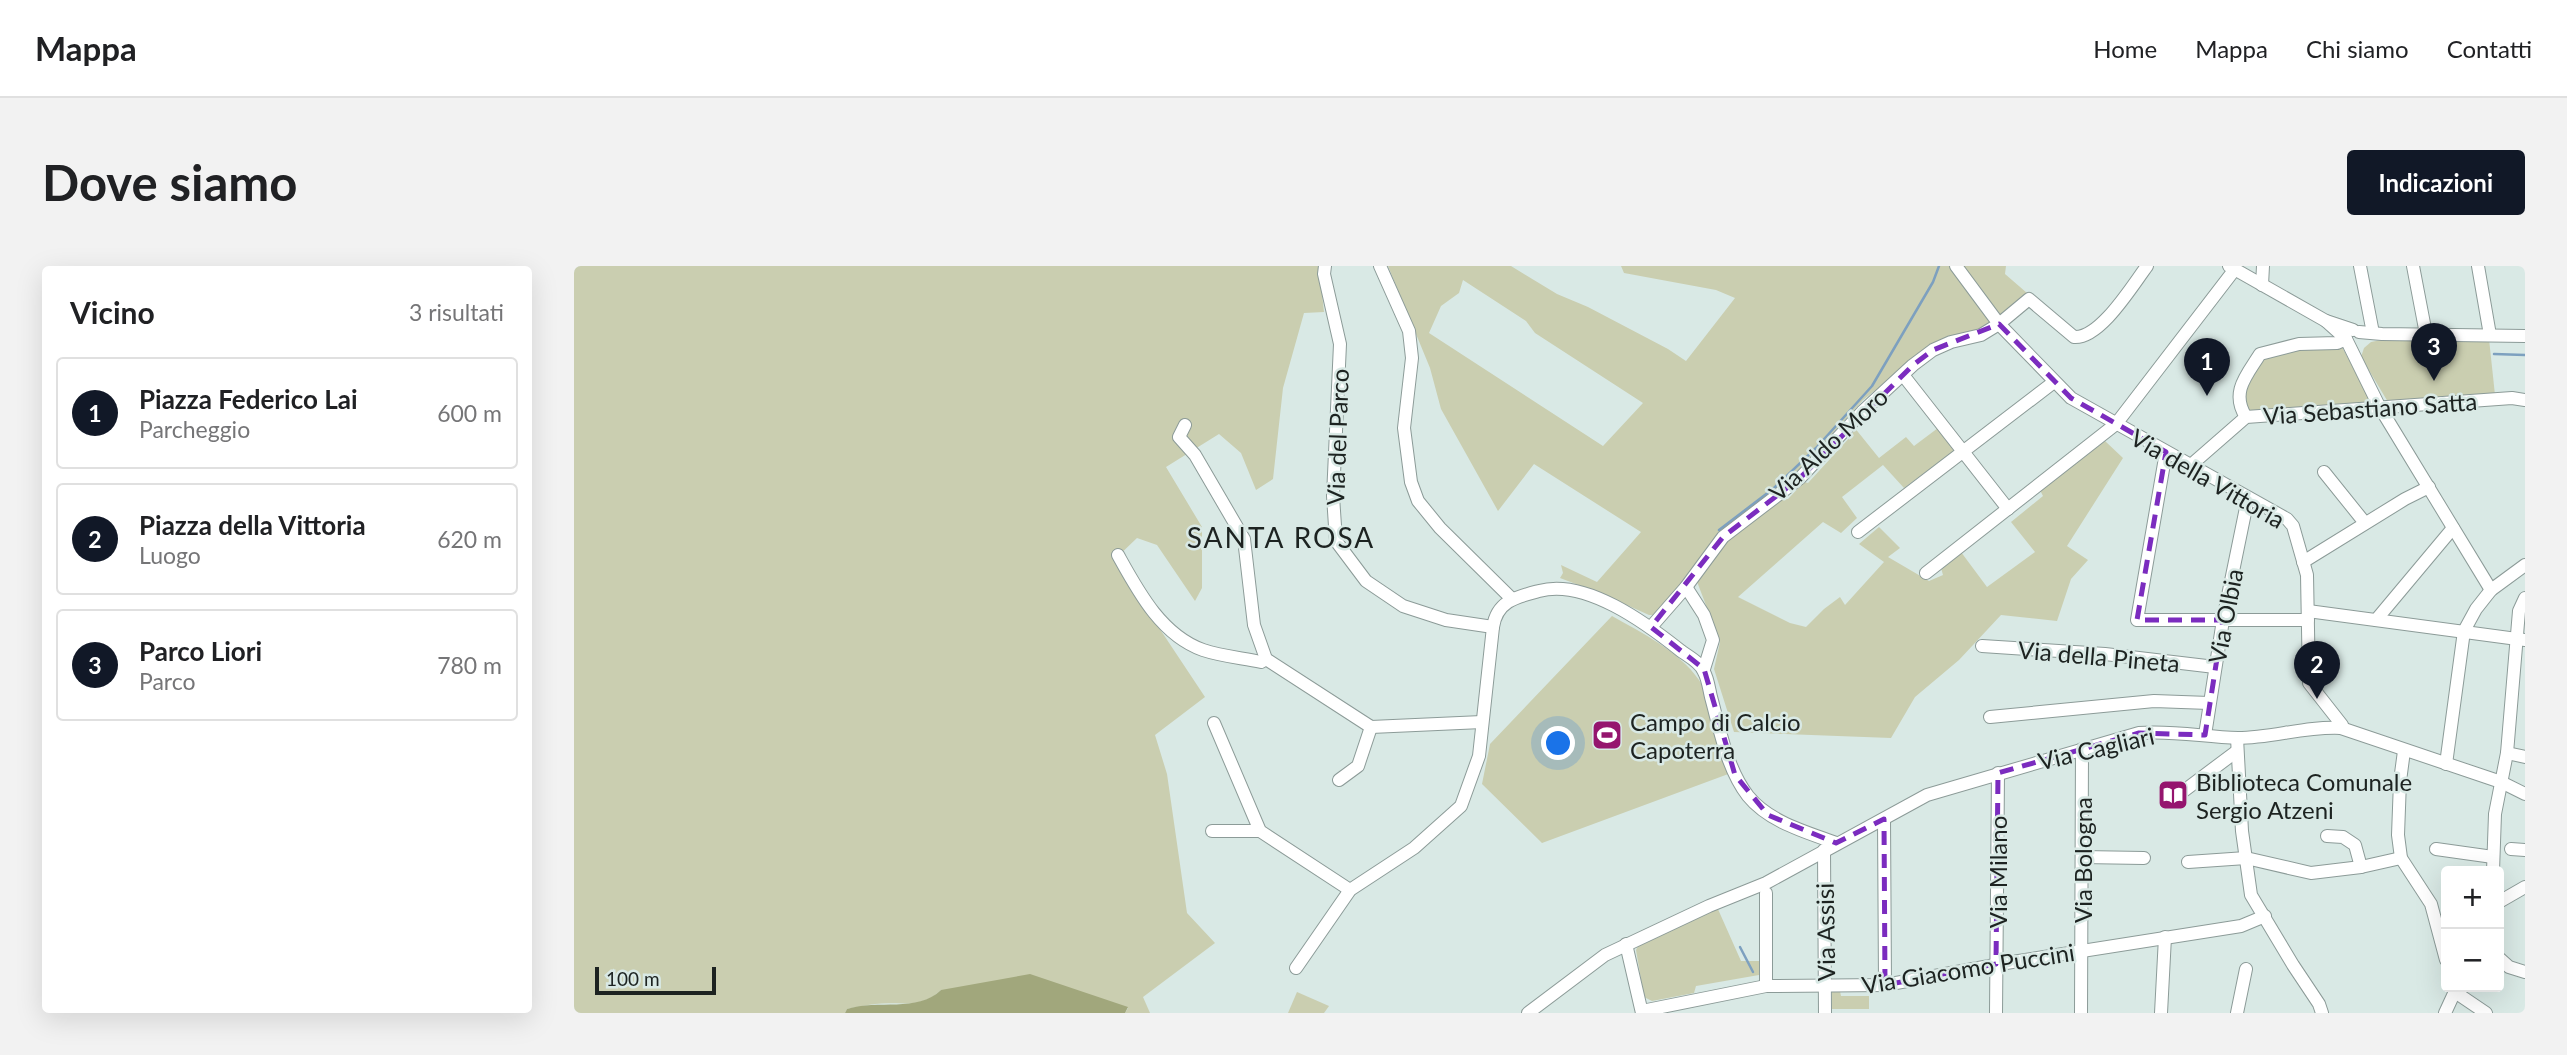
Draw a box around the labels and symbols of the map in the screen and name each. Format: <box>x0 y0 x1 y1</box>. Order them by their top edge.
pin: 3 <box>2411 323 2457 381</box>
pin: 1 <box>2184 338 2230 396</box>
street label: Via del Parco <box>1320 368 1354 506</box>
street label: Via Aldo Moro <box>1763 382 1893 506</box>
street label: Via Sebastiano Satta <box>2262 386 2478 430</box>
street label: Via della Vittoria <box>2126 422 2290 534</box>
district label: SANTA ROSA <box>1187 520 1375 554</box>
street label: Via Olbia <box>2202 566 2248 666</box>
street label: Via della Pineta <box>2017 634 2181 678</box>
pin: 2 <box>2294 641 2340 699</box>
place label: Campo di Calcio Capoterra <box>1630 707 1801 764</box>
sports icon: Campo di Calcio Capoterra <box>1590 718 1624 752</box>
street label: Via Cagliari <box>2035 721 2157 775</box>
your location <box>1541 726 1575 760</box>
place label: Biblioteca Comunale Sergio Atzeni <box>2196 767 2412 824</box>
library icon: Biblioteca Comunale Sergio Atzeni <box>2156 778 2190 812</box>
street label: Via Bologna <box>2068 797 2097 923</box>
street label: Via Milano <box>1983 816 2012 928</box>
street label: Via Assisi <box>1810 883 1840 981</box>
street label: Via Giacomo Puccini <box>1860 937 2076 999</box>
scale bar <box>595 964 716 996</box>

